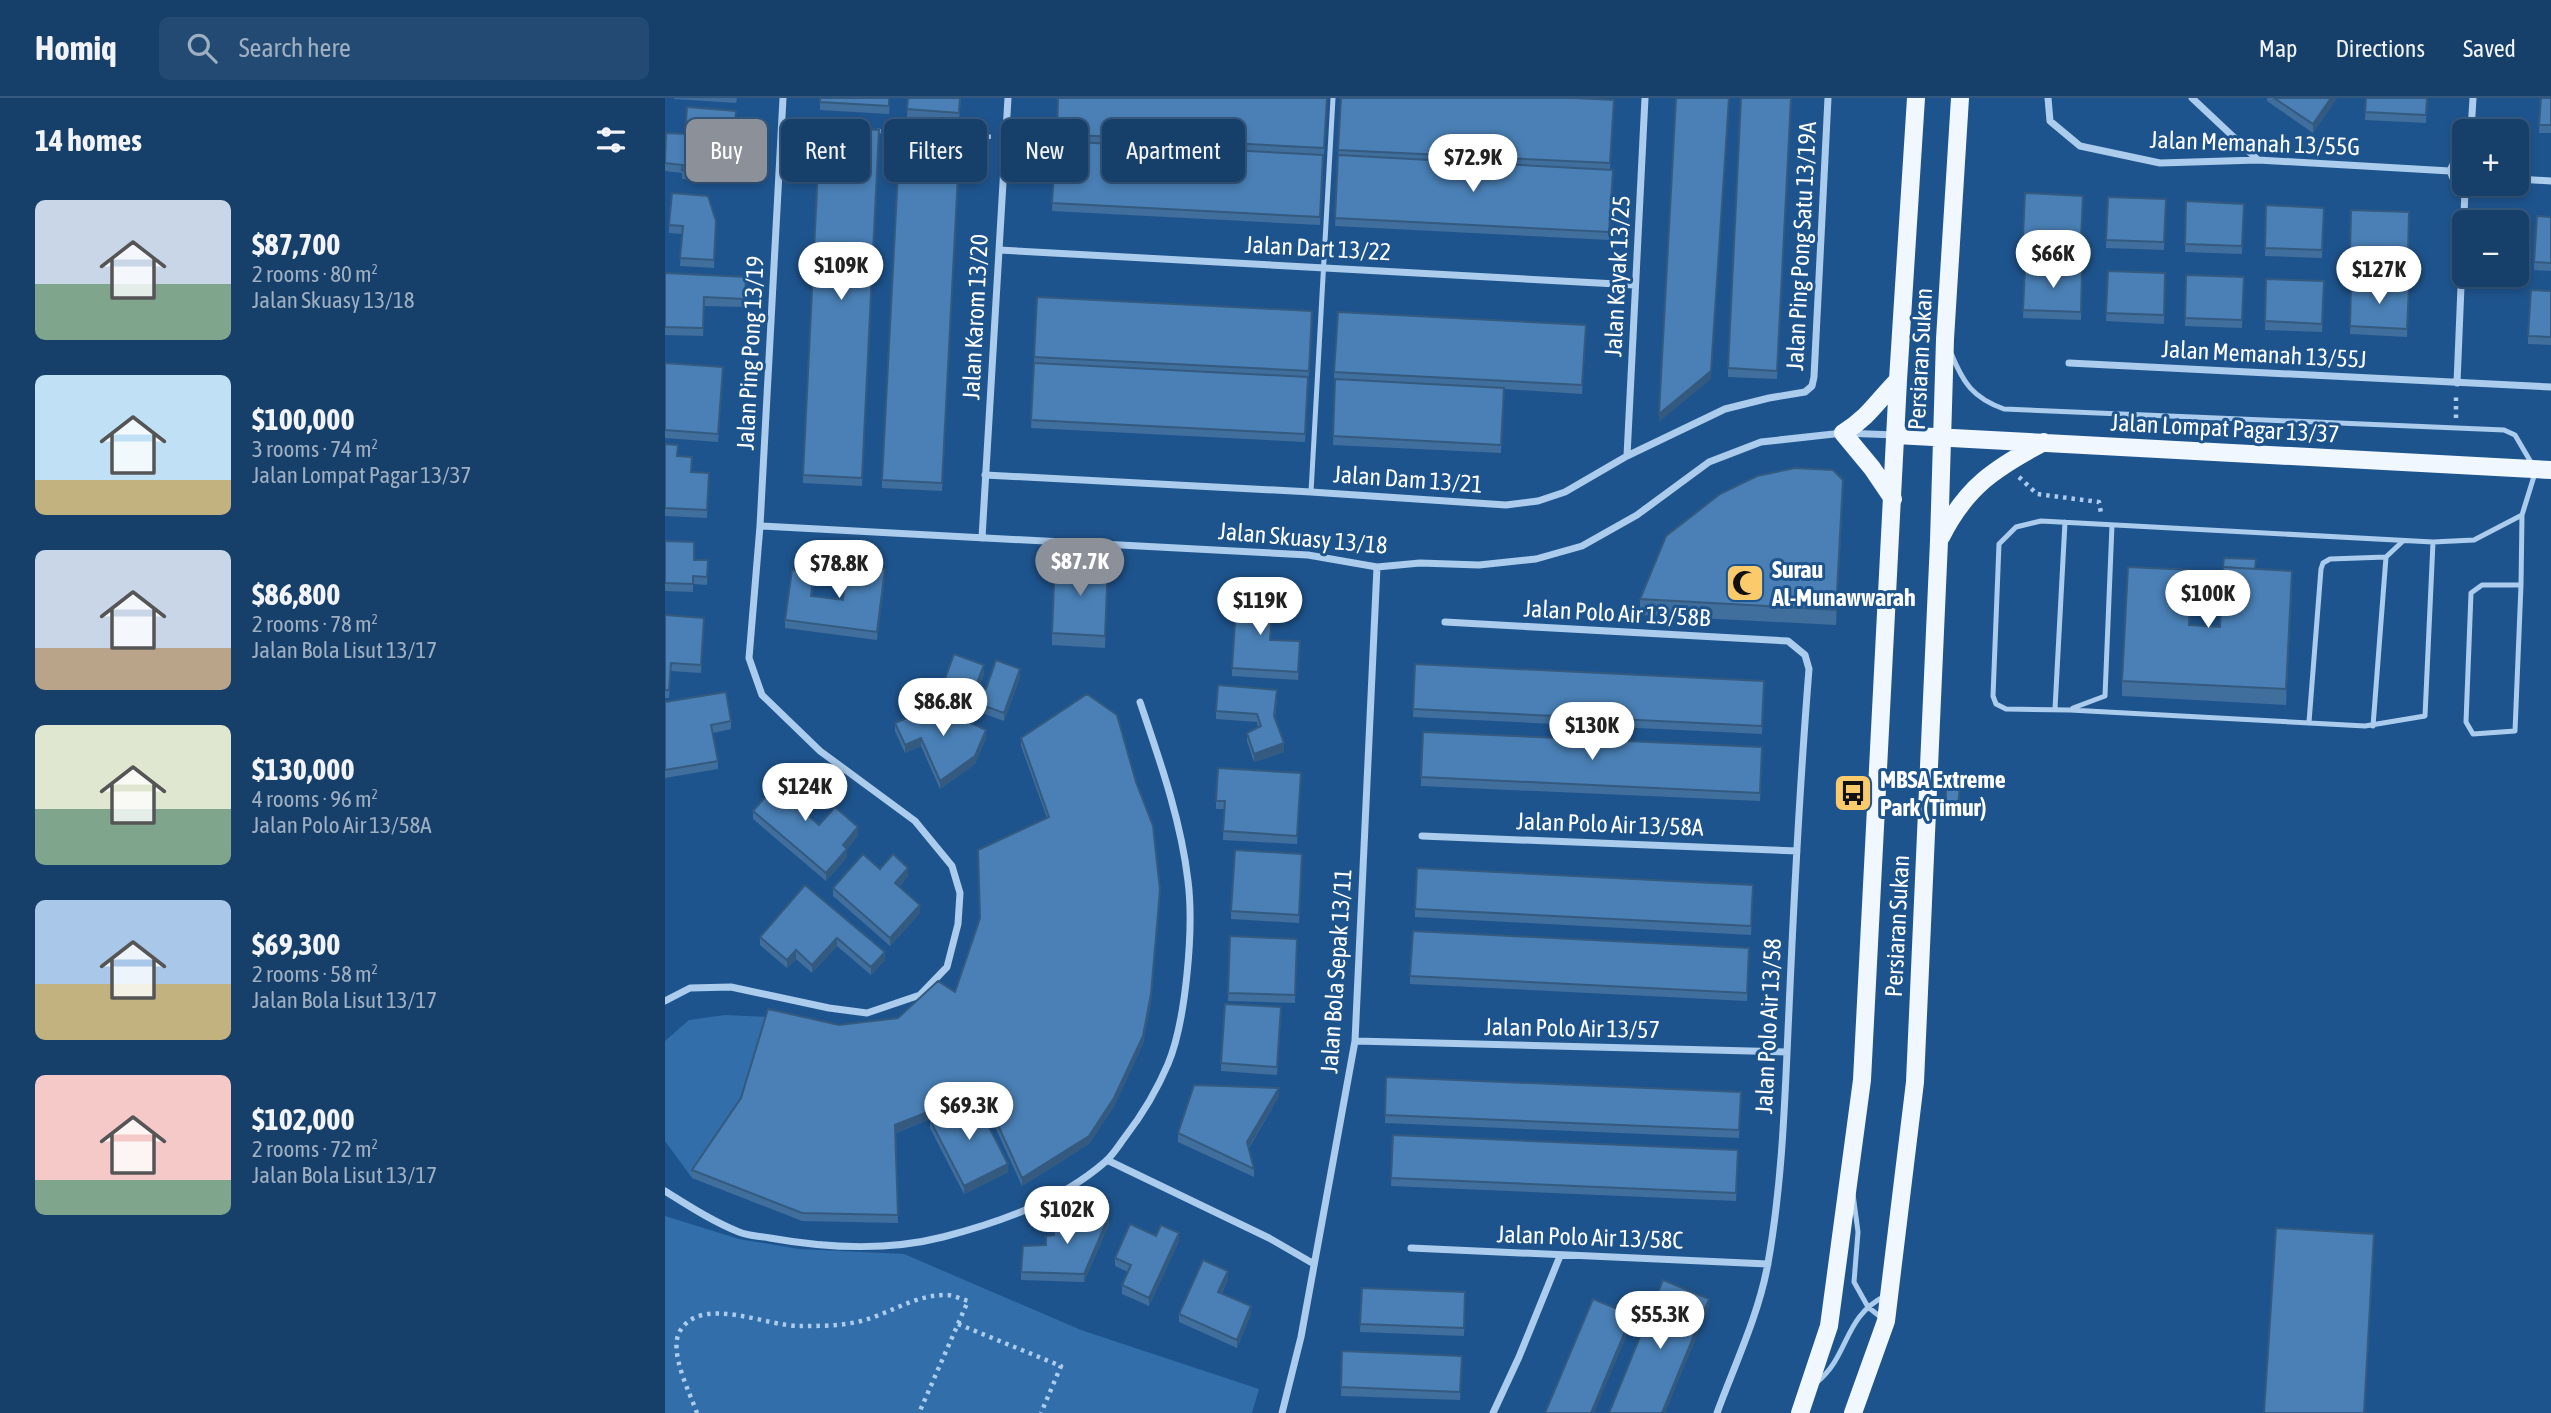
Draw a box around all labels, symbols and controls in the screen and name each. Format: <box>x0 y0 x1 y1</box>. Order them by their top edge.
search box <box>159 17 649 80</box>
text: Homiq <box>35 29 117 67</box>
icon: search <box>183 29 221 67</box>
text: Search here <box>239 33 351 63</box>
text: Map <box>2259 35 2297 62</box>
text: Directions <box>2335 35 2425 62</box>
text: Saved <box>2463 35 2516 62</box>
chip: Buy <box>686 119 767 182</box>
chip: Rent <box>781 119 870 182</box>
chip: Filters <box>884 119 987 182</box>
chip: New <box>1001 119 1088 182</box>
chip: Apartment <box>1102 119 1245 182</box>
map controls <box>2452 119 2529 287</box>
button: + <box>2452 119 2529 196</box>
icon: filters <box>592 121 630 159</box>
street label: Jalan Ping Pong Satu 13/19A <box>1781 121 1821 371</box>
text: 14 homes <box>35 123 142 157</box>
street label: Jalan Memanah 13/55G <box>2149 126 2361 160</box>
pin: $72.9K <box>1416 134 1530 194</box>
text: $72.9K <box>1444 144 1502 170</box>
street label: Jalan Kayak 13/25 <box>1599 195 1635 357</box>
button: − <box>2452 210 2529 287</box>
text: $87,700 <box>252 227 340 261</box>
icon: home <box>91 228 175 312</box>
pin: $66K <box>2012 230 2094 290</box>
street label: Jalan Dart 13/22 <box>1244 231 1392 265</box>
street label: Jalan Karom 13/20 <box>957 233 993 401</box>
text: $66K <box>2032 240 2074 266</box>
pin: $109K <box>792 242 890 302</box>
pin: $127K <box>2330 246 2428 306</box>
text: $109K <box>814 252 868 278</box>
street label: Jalan Ping Pong 13/19 <box>731 255 769 451</box>
text: $127K <box>2352 256 2406 282</box>
text: 2 rooms · 80 m² <box>252 261 378 287</box>
text: Jalan Skuasy 13/18 <box>252 287 415 313</box>
street label: Persiaran Sukan <box>1903 287 1937 431</box>
street label: Jalan Memanah 13/55J <box>2161 335 2367 373</box>
text: $100,000 <box>252 402 355 436</box>
icon: home <box>91 403 175 487</box>
street label: Jalan Lompat Pagar 13/37 <box>2110 409 2340 447</box>
text: 3 rooms · 74 m² <box>252 436 378 462</box>
street label: Jalan Dam 13/21 <box>1332 460 1484 498</box>
text: Jalan Lompat Pagar 13/37 <box>252 462 471 488</box>
street label: Jalan Skuasy 13/18 <box>1217 517 1389 559</box>
pin: $87.7K <box>1023 538 1137 598</box>
pin: $78.8K <box>782 540 896 600</box>
text: $87.7K <box>1051 548 1109 574</box>
text: $78.8K <box>810 550 868 576</box>
place label: Surau Al-Munawwarah <box>1771 556 1916 611</box>
mosque icon: Surau Al-Munawwarah <box>1724 562 1766 604</box>
pin: $100K <box>2159 570 2257 630</box>
text: $86,800 <box>252 577 340 611</box>
icon: home <box>91 578 175 662</box>
pin: $119K <box>1211 578 1309 637</box>
text: $100K <box>2181 580 2235 606</box>
text: $119K <box>1233 587 1287 613</box>
street label: Jalan Polo Air 13/58B <box>1523 595 1712 631</box>
text: 2 rooms · 78 m² <box>252 611 378 637</box>
text: Jalan Bola Lisut 13/17 <box>252 637 437 663</box>
pin: $86.8K <box>886 678 1000 738</box>
text: $86.8K <box>914 688 972 714</box>
pin: $130K <box>1543 702 1641 762</box>
text: $130K <box>1565 712 1619 738</box>
text: $130,000 <box>252 752 355 786</box>
icon: home <box>91 753 175 837</box>
pin: $124K <box>756 764 854 823</box>
place label: MBSA Extreme Park (Timur) <box>1880 766 2006 821</box>
bus stop icon: MBSA Extreme Park (Timur) <box>1832 772 1874 814</box>
text: $124K <box>778 773 832 799</box>
text: 4 rooms · 96 m² <box>252 786 378 812</box>
street label: Jalan Polo Air 13/58A <box>1516 807 1704 841</box>
text: Jalan Polo Air 13/58A <box>252 812 432 838</box>
street label: Persiaran Sukan <box>1880 854 1914 998</box>
street label: Jalan Bola Sepak 13/11 <box>1315 868 1357 1074</box>
text: $69,300 <box>252 927 340 961</box>
icon: home <box>91 928 175 1012</box>
street label: Jalan Polo Air 13/58 <box>1750 938 1786 1114</box>
text: 2 rooms · 58 m² <box>252 961 378 987</box>
text: Jalan Bola Lisut 13/17 <box>252 987 437 1013</box>
street label: Jalan Polo Air 13/57 <box>1484 1013 1660 1043</box>
pin: $69.3K <box>912 1082 1026 1142</box>
text: $69.3K <box>940 1092 998 1118</box>
text: $102,000 <box>252 1102 355 1136</box>
icon: home <box>91 1103 175 1187</box>
text: 2 rooms · 72 m² <box>252 1136 378 1162</box>
text: Jalan Bola Lisut 13/17 <box>252 1162 437 1188</box>
pin: $102K <box>1018 1186 1116 1246</box>
text: $102K <box>1040 1196 1094 1222</box>
street label: Jalan Polo Air 13/58C <box>1496 1220 1684 1254</box>
pin: $55.3K <box>1603 1292 1717 1351</box>
text: $55.3K <box>1631 1301 1689 1327</box>

